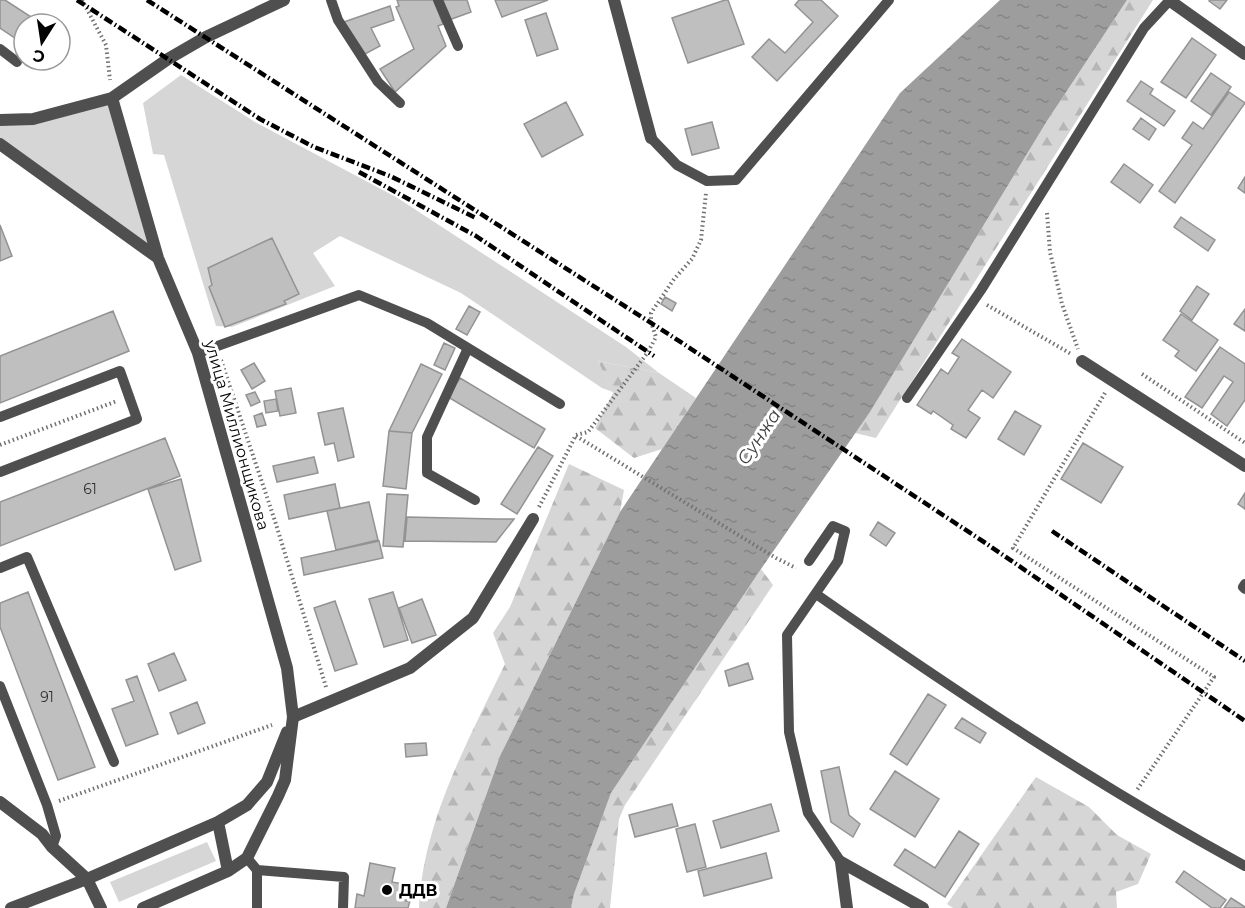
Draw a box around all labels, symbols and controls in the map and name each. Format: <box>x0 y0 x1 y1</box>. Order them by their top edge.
north arrow <box>12 12 72 72</box>
text: С <box>31 46 47 67</box>
street label: улица Миллионщикова <box>200 337 273 532</box>
water label: Сунжа <box>732 405 786 469</box>
house number: 61 <box>83 480 97 498</box>
house number: 91 <box>40 688 54 706</box>
place label: ДДВ <box>399 881 438 900</box>
marker: ДДВ <box>380 883 394 897</box>

